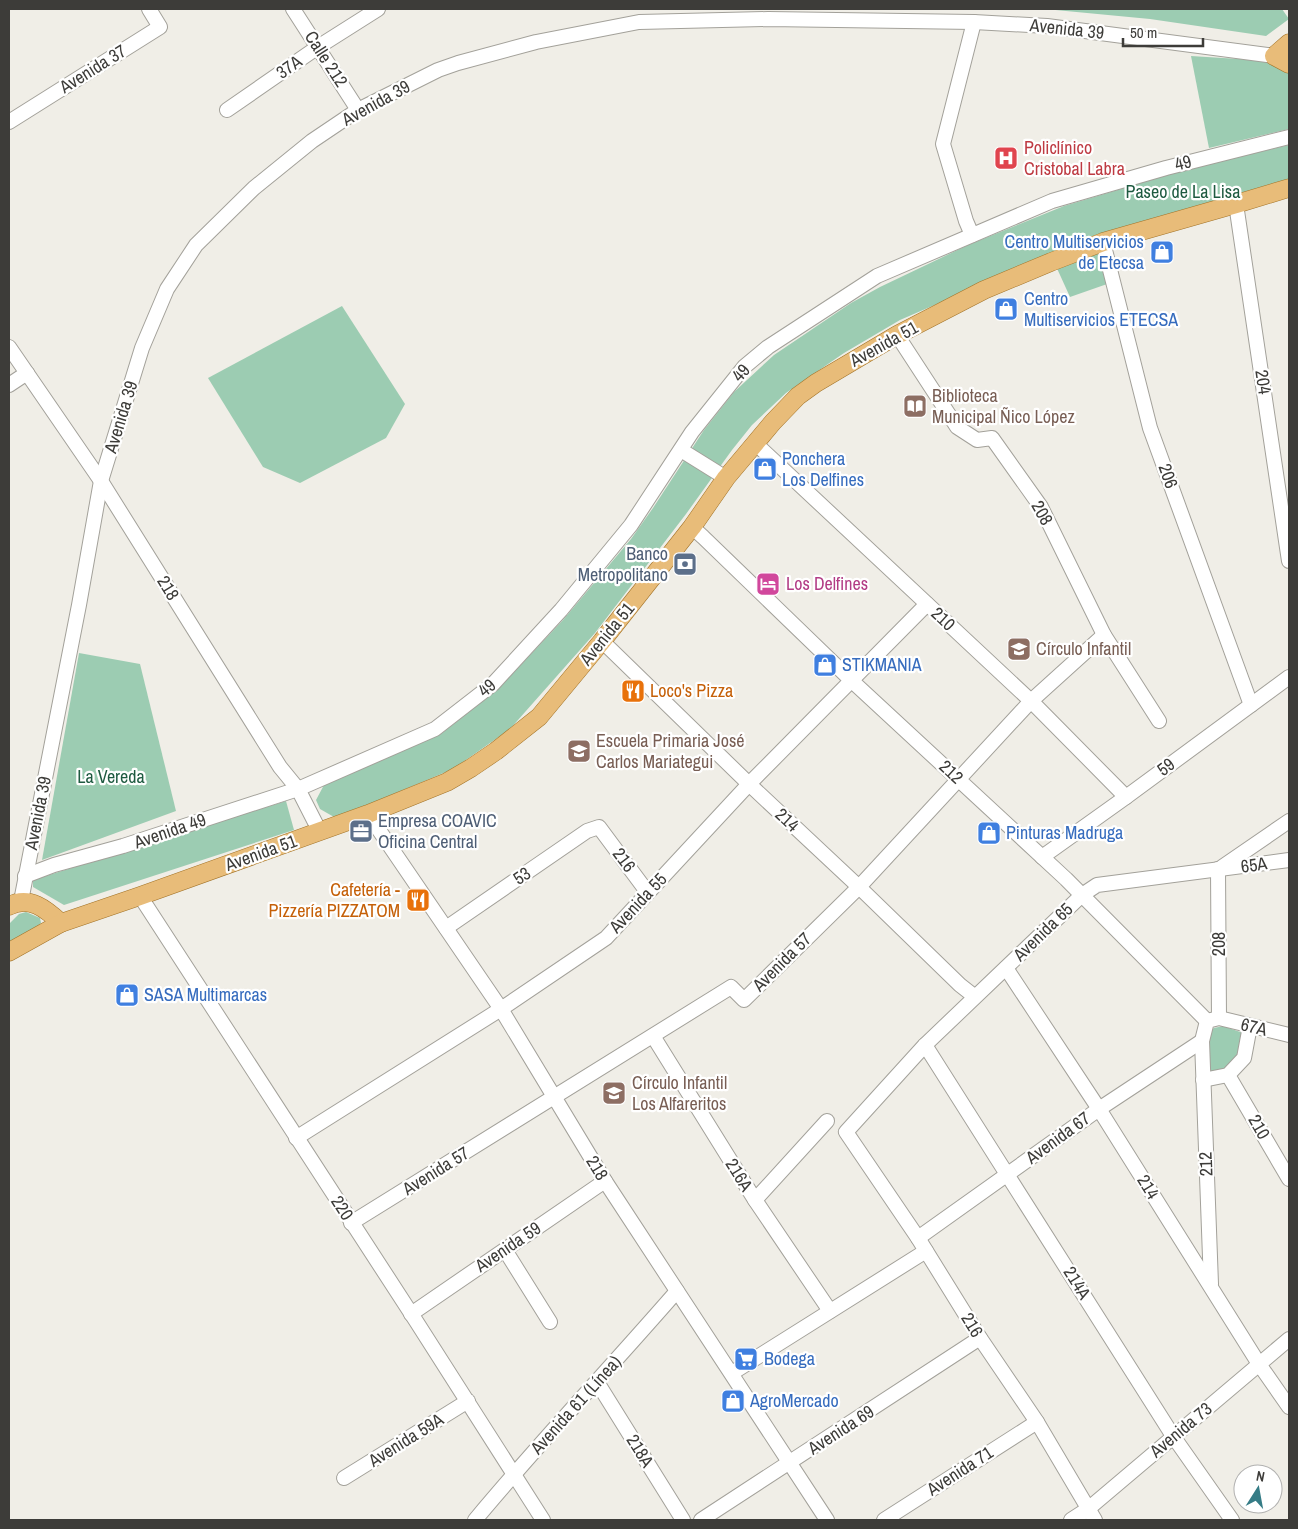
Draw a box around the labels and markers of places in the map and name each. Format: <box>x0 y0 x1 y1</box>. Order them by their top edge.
place label: Policlínico Cristobal Labra <box>1024 135 1125 181</box>
hospital icon: Policlínico Cristobal Labra <box>993 145 1019 171</box>
place label: Centro Multiservicios de Etecsa <box>1005 229 1144 275</box>
shop icon: Centro Multiservicios de Etecsa <box>1149 239 1175 265</box>
place label: Centro Multiservicios ETECSA <box>1024 286 1178 332</box>
shop icon: Centro Multiservicios ETECSA <box>993 296 1019 322</box>
place label: Biblioteca Municipal Ñico López <box>932 383 1075 429</box>
library icon: Biblioteca Municipal Ñico López <box>902 393 928 419</box>
place label: Ponchera Los Delfines <box>782 446 864 492</box>
shop icon: Ponchera Los Delfines <box>752 456 778 482</box>
place label: Banco Metropolitano <box>578 541 668 587</box>
bank icon: Banco Metropolitano <box>672 551 698 577</box>
hotel icon: Los Delfines <box>755 571 781 597</box>
place label: Los Delfines <box>786 571 868 596</box>
school or university icon: Círculo Infantil <box>1006 636 1032 662</box>
place label: Círculo Infantil <box>1036 636 1131 661</box>
shop icon: STIKMANIA <box>812 652 838 678</box>
place label: STIKMANIA <box>842 652 922 677</box>
restaurant icon: Loco's Pizza <box>620 678 646 704</box>
place label: Loco's Pizza <box>650 678 733 703</box>
place label: Escuela Primaria José Carlos Mariategui <box>596 728 744 774</box>
school or university icon: Escuela Primaria José Carlos Mariategui <box>566 738 592 764</box>
place label: Empresa COAVIC Oficina Central <box>378 808 497 854</box>
office icon: Empresa COAVIC Oficina Central <box>348 818 374 844</box>
shop icon: Pinturas Madruga <box>976 820 1002 846</box>
place label: Pinturas Madruga <box>1006 820 1123 845</box>
place label: Cafetería - Pizzería PIZZATOM <box>268 877 400 923</box>
restaurant icon: Cafetería - Pizzería PIZZATOM <box>405 887 431 913</box>
shop icon: SASA Multimarcas <box>114 982 140 1008</box>
place label: SASA Multimarcas <box>144 982 267 1007</box>
place label: Círculo Infantil Los Alfareritos <box>632 1070 727 1116</box>
school or university icon: Círculo Infantil Los Alfareritos <box>601 1080 627 1106</box>
supermarket icon: Bodega <box>733 1346 759 1372</box>
place label: Bodega <box>764 1346 815 1371</box>
shop icon: AgroMercado <box>720 1388 746 1414</box>
place label: AgroMercado <box>749 1388 839 1413</box>

